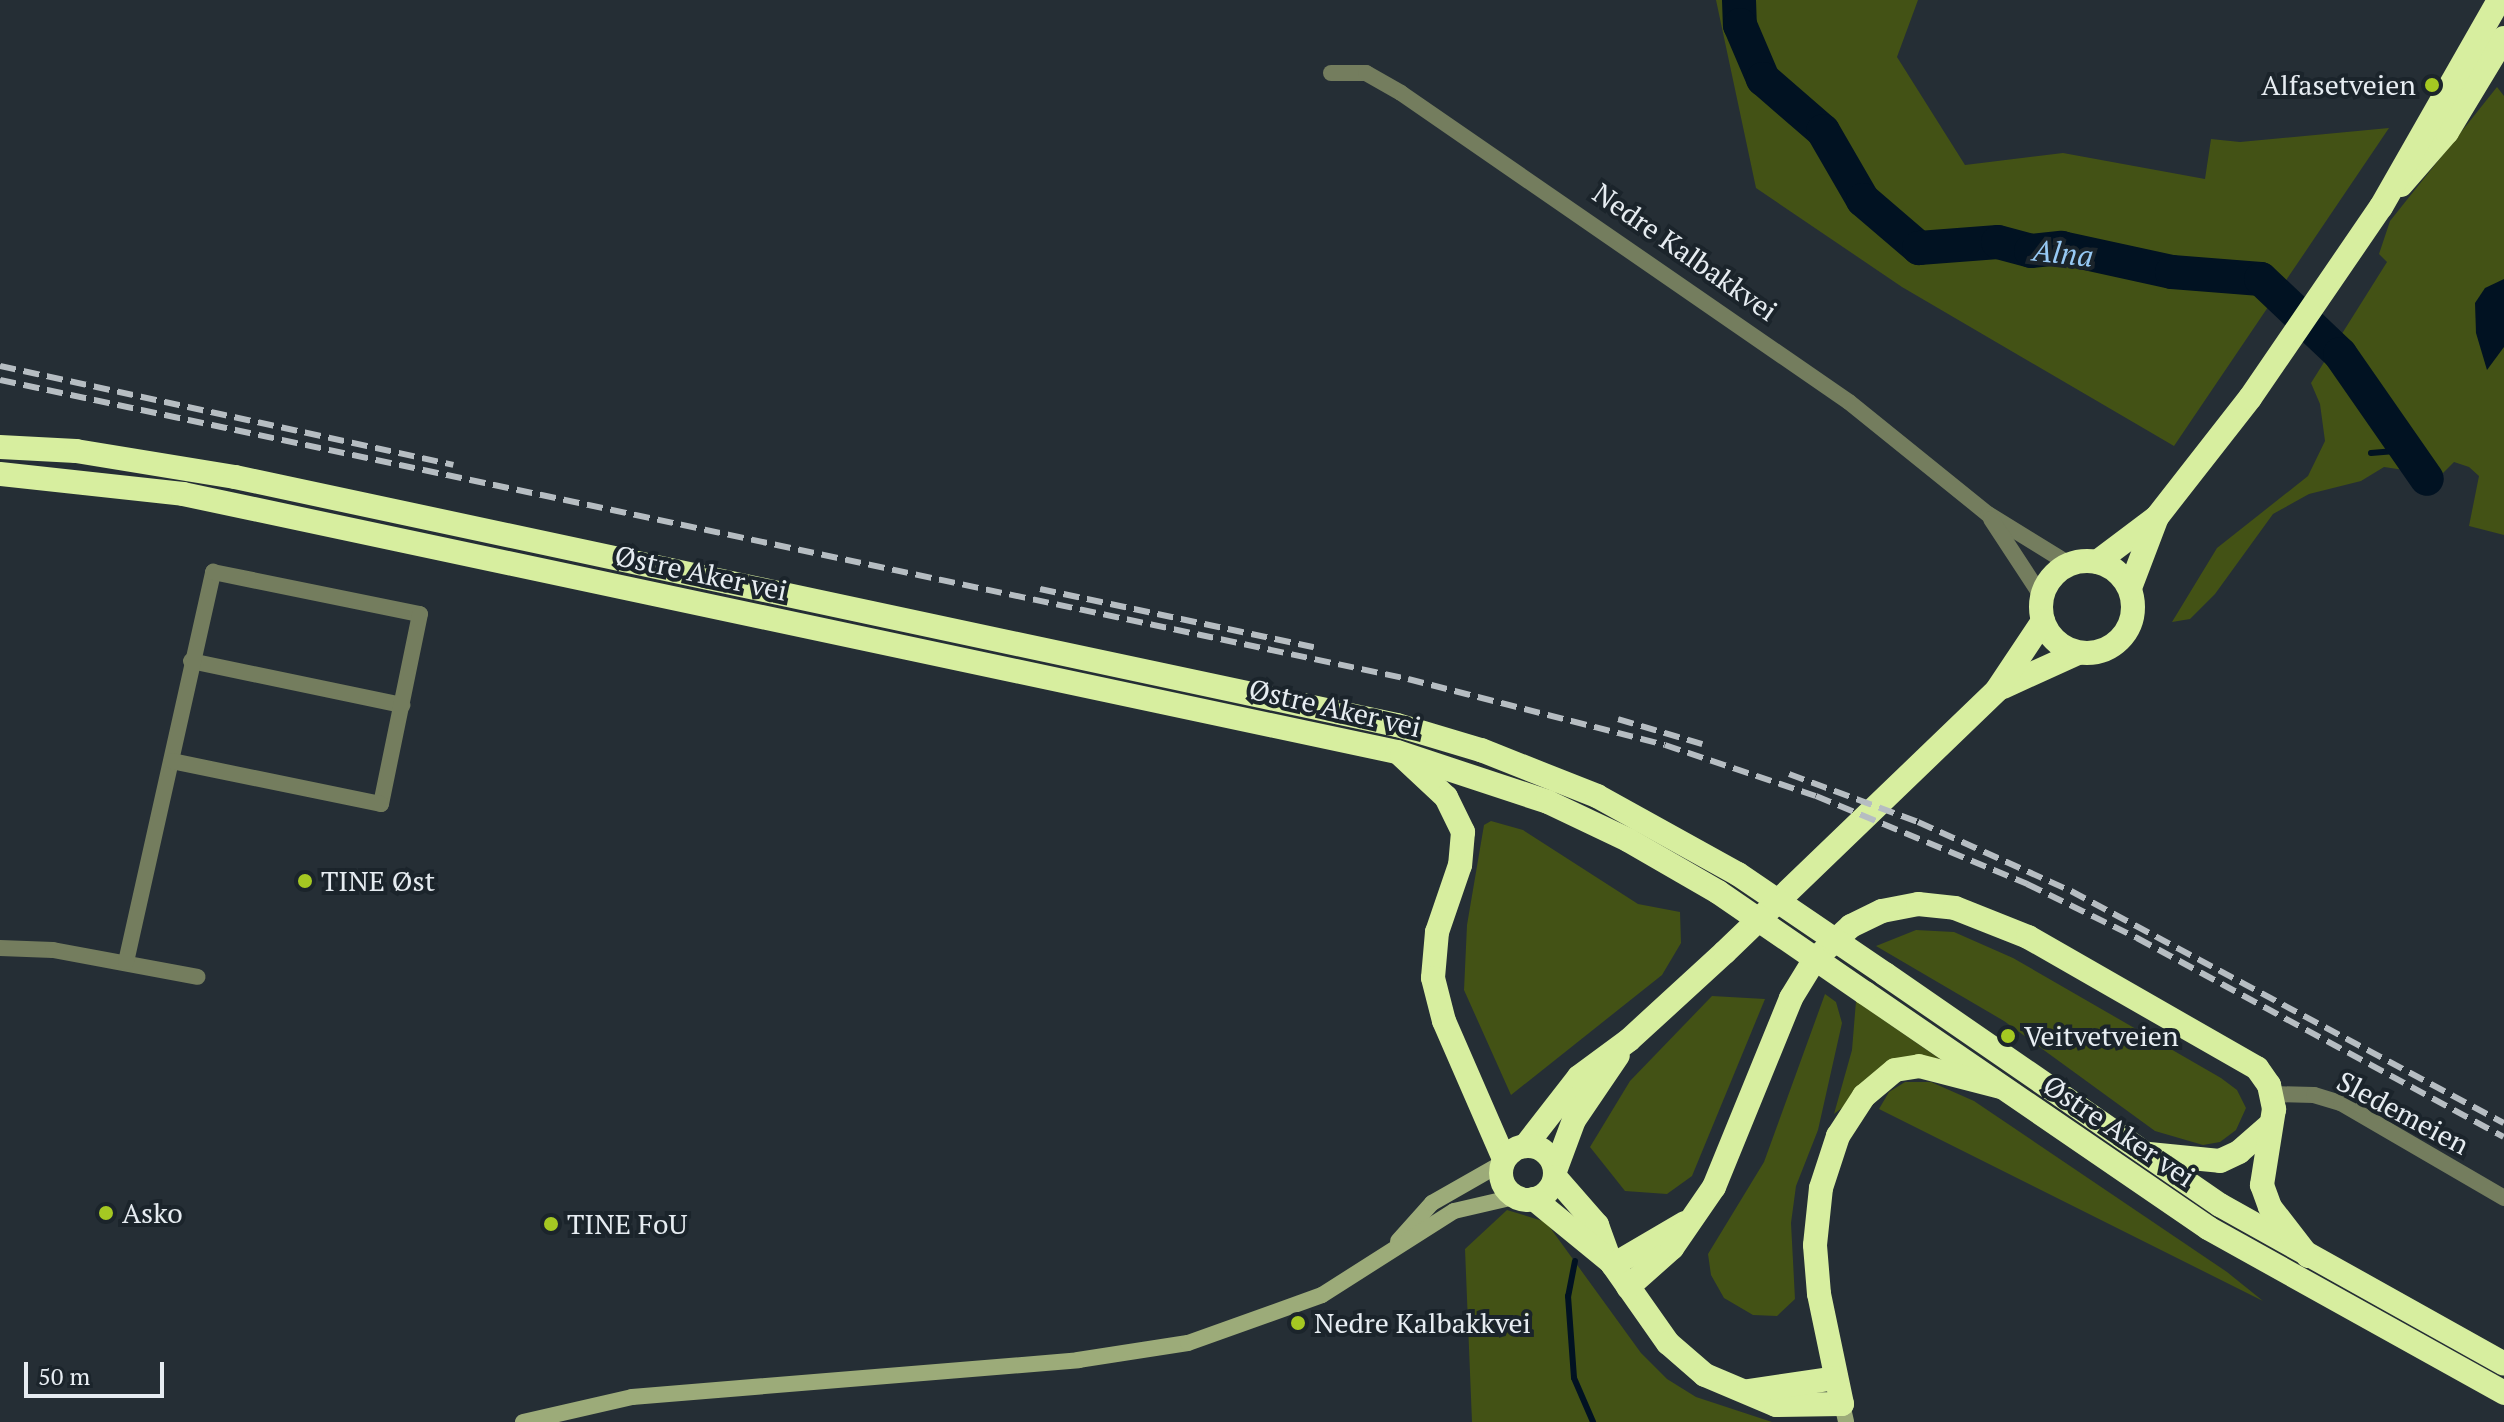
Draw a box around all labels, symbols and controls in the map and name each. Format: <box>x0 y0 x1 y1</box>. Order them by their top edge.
place label: Alfasetveien <box>2261 68 2416 102</box>
marker: Alfasetveien <box>2423 76 2441 94</box>
street label: Nedre Kalbakkvei <box>1587 176 1783 328</box>
water label: Alna <box>2031 232 2095 274</box>
street label: Østre Aker vei <box>611 538 791 608</box>
street label: Østre Aker vei <box>1245 672 1425 744</box>
place label: TINE Øst <box>321 864 435 898</box>
marker: TINE Øst <box>296 872 314 890</box>
place label: Veitvetveien <box>2024 1019 2179 1053</box>
marker: Veitvetveien <box>1999 1027 2017 1045</box>
street label: Sledemeien <box>2331 1064 2475 1162</box>
street label: Østre Aker vei <box>2037 1068 2201 1194</box>
place label: Asko <box>122 1196 183 1230</box>
marker: Asko <box>97 1204 115 1222</box>
place label: TINE FoU <box>567 1207 687 1241</box>
marker: TINE FoU <box>542 1215 560 1233</box>
place label: Nedre Kalbakkvei <box>1314 1306 1531 1340</box>
marker: Nedre Kalbakkvei <box>1289 1314 1307 1332</box>
scale bar <box>28 1346 168 1396</box>
text: 50 m <box>38 1360 90 1392</box>

